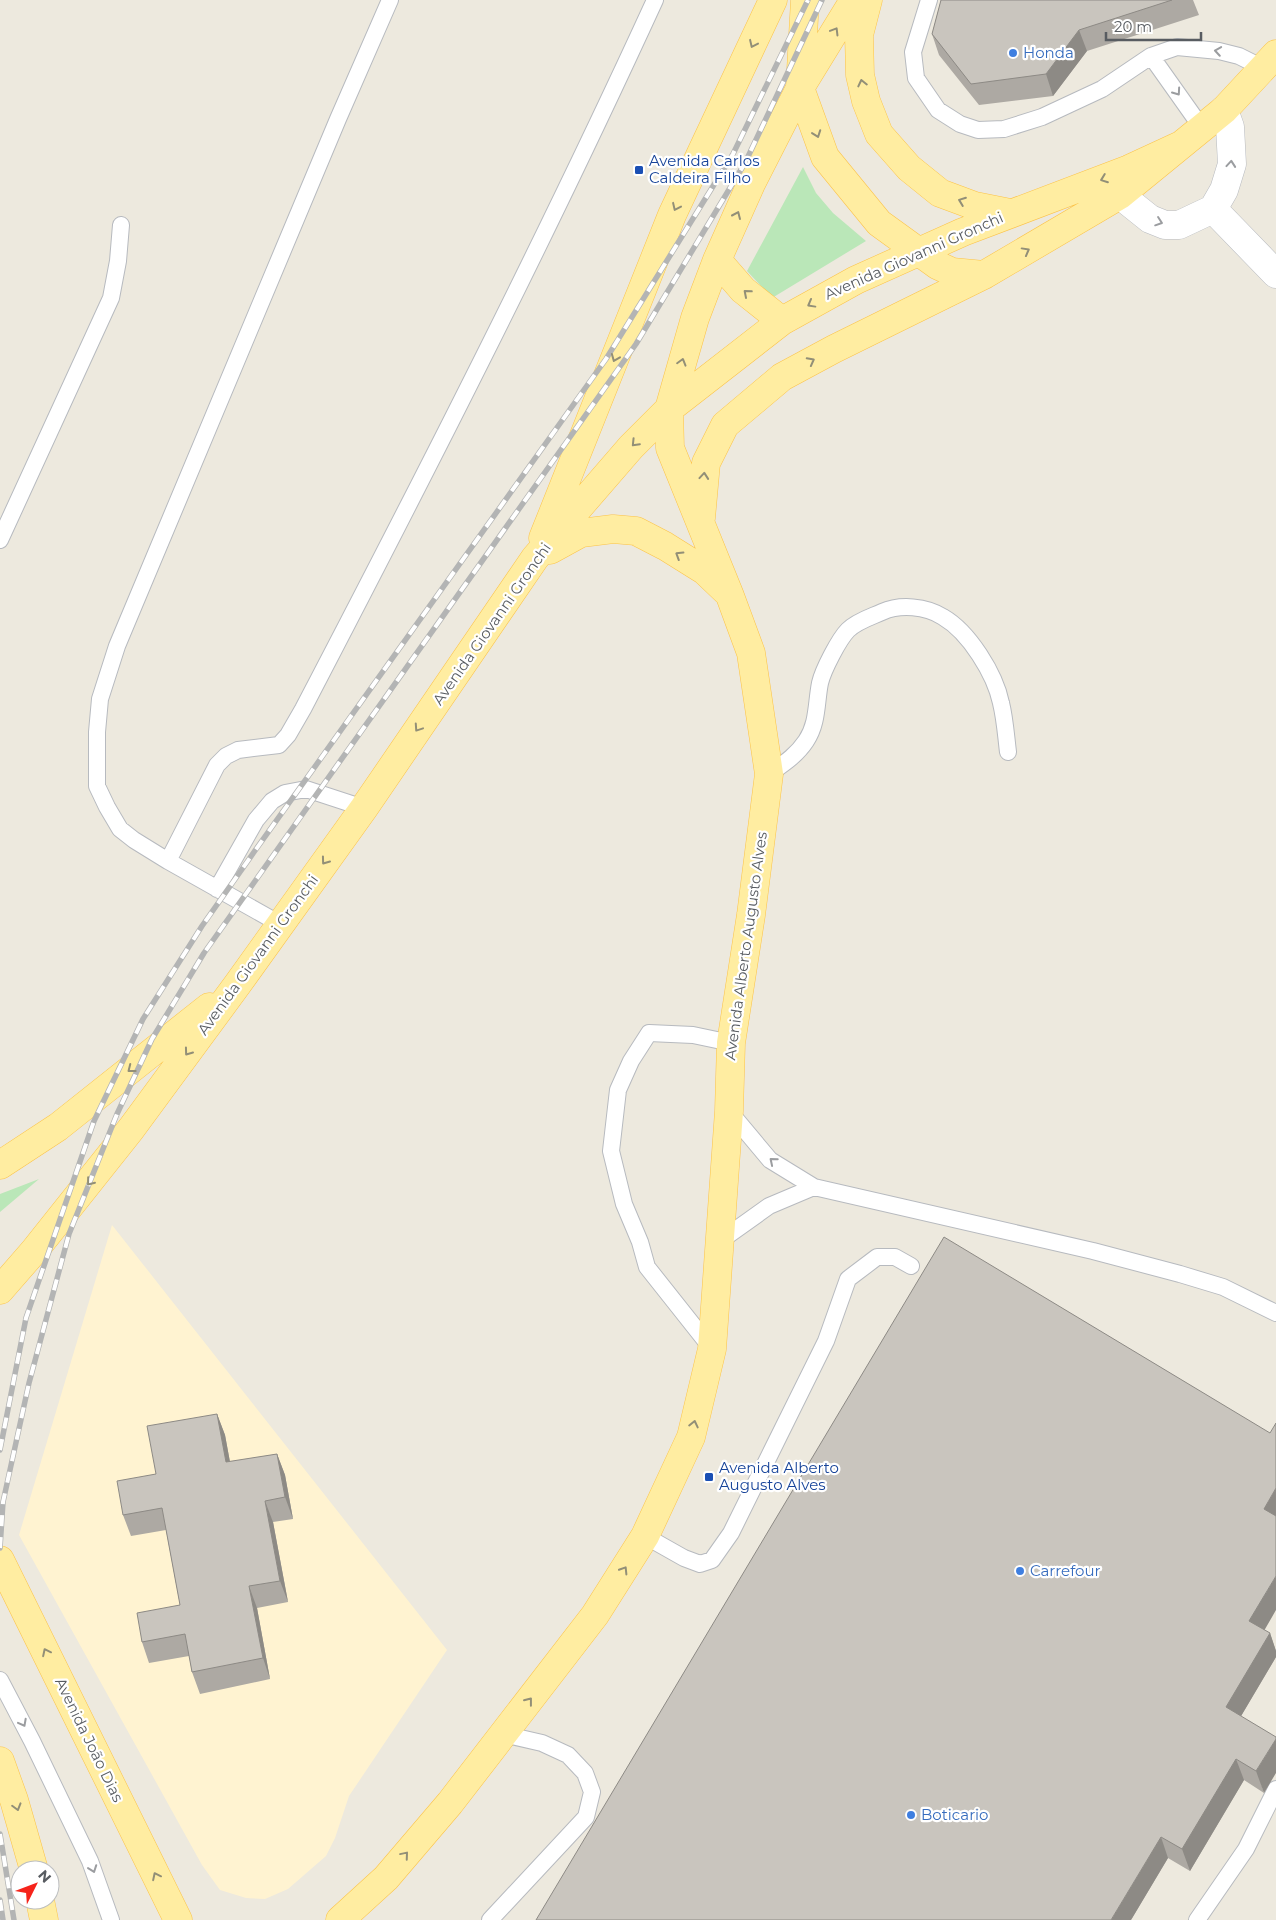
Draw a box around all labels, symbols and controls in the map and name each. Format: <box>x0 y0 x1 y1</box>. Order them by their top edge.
scale bar <box>1106 10 1201 42</box>
text: 20 m <box>1114 17 1152 36</box>
one-way arrow <box>828 28 838 37</box>
one-way arrow <box>748 39 759 48</box>
place label: Honda <box>1023 43 1074 62</box>
one-way arrow <box>1213 46 1221 57</box>
marker: Honda <box>1007 47 1019 59</box>
one-way arrow <box>857 79 868 88</box>
one-way arrow <box>1171 86 1180 96</box>
one-way arrow <box>811 129 821 137</box>
place label: Avenida Carlos Caldeira Filho <box>649 151 759 187</box>
one-way arrow <box>1225 159 1236 167</box>
marker: Avenida Carlos Caldeira Filho <box>633 164 645 176</box>
one-way arrow <box>1100 172 1109 183</box>
one-way arrow <box>959 197 967 207</box>
one-way arrow <box>672 202 683 211</box>
street label: Avenida Giovanni Gronchi <box>821 207 1006 304</box>
one-way arrow <box>731 211 742 220</box>
one-way arrow <box>1155 216 1163 226</box>
one-way arrow <box>1021 247 1030 257</box>
one-way arrow <box>744 289 753 298</box>
one-way arrow <box>808 298 817 308</box>
one-way arrow <box>611 353 622 362</box>
one-way arrow <box>805 357 814 367</box>
one-way arrow <box>677 358 687 366</box>
one-way arrow <box>632 438 641 447</box>
one-way arrow <box>699 471 710 479</box>
street label: Avenida Giovanni Gronchi <box>428 539 555 708</box>
one-way arrow <box>675 551 684 561</box>
one-way arrow <box>415 722 424 732</box>
street label: Avenida Alberto Augusto Alves <box>720 831 771 1061</box>
one-way arrow <box>323 855 331 864</box>
street label: Avenida Giovanni Gronchi <box>193 871 322 1039</box>
one-way arrow <box>185 1046 194 1056</box>
one-way arrow <box>127 1064 136 1073</box>
one-way arrow <box>769 1158 778 1167</box>
one-way arrow <box>86 1176 95 1185</box>
one-way arrow <box>688 1420 699 1429</box>
place label: Avenida Alberto Augusto Alves <box>719 1458 839 1494</box>
marker: Avenida Alberto Augusto Alves <box>703 1471 715 1483</box>
place label: Carrefour <box>1030 1561 1101 1580</box>
marker: Carrefour <box>1014 1565 1026 1577</box>
one-way arrow <box>617 1566 627 1575</box>
one-way arrow <box>41 1648 52 1657</box>
street label: Avenida João Dias <box>51 1674 128 1805</box>
one-way arrow <box>523 1698 531 1707</box>
one-way arrow <box>17 1718 27 1727</box>
one-way arrow <box>11 1803 21 1811</box>
place label: Boticario <box>921 1805 988 1824</box>
marker: Boticario <box>905 1809 917 1821</box>
one-way arrow <box>399 1852 408 1861</box>
north arrow <box>10 1860 60 1910</box>
one-way arrow <box>87 1864 97 1873</box>
text: N <box>34 1866 55 1887</box>
one-way arrow <box>152 1872 162 1881</box>

